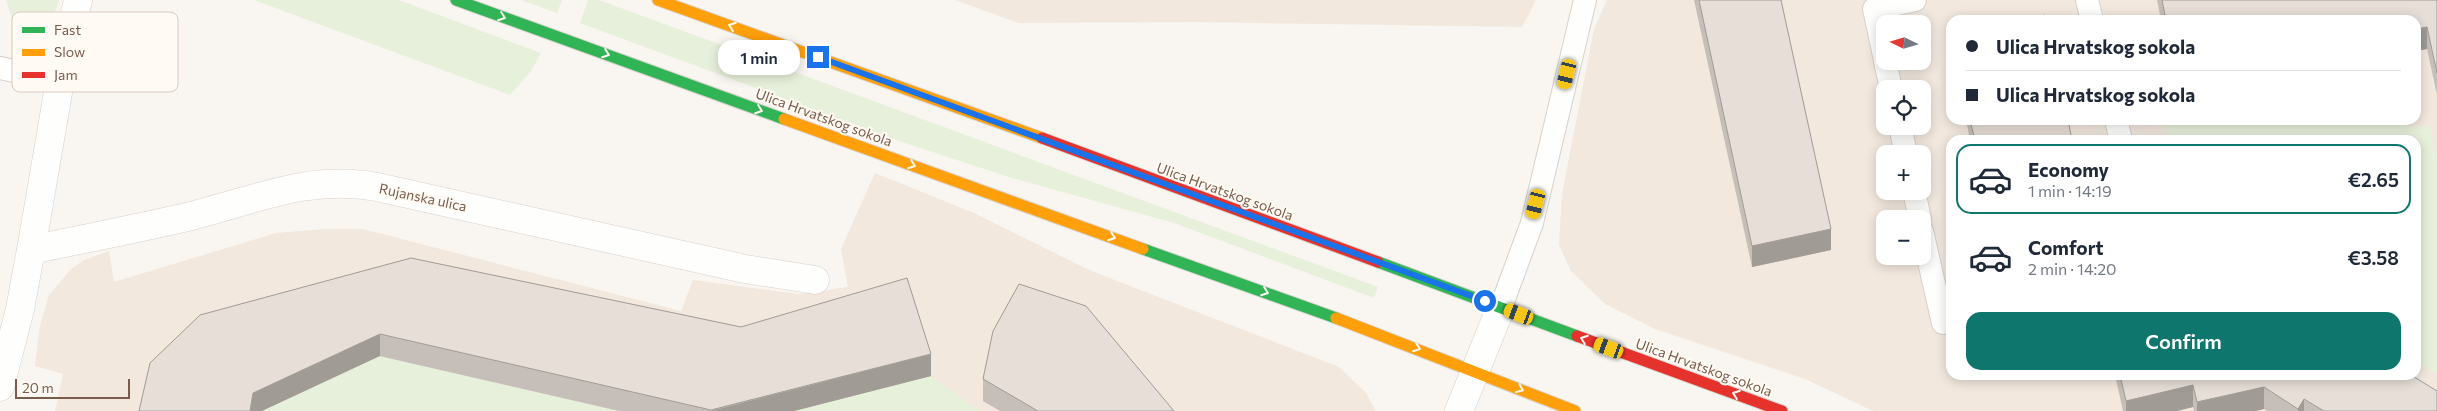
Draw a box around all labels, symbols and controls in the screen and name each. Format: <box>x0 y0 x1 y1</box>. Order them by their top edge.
one-way arrow <box>497 11 506 21</box>
legend <box>12 12 178 92</box>
north arrow <box>1876 15 1931 70</box>
map controls <box>1876 15 1931 265</box>
text: Fast <box>54 21 81 38</box>
one-way arrow <box>728 22 736 32</box>
text: Ulica Hrvatskog sokola <box>1996 35 2195 58</box>
callout: 1 min <box>718 40 800 74</box>
text: Slow <box>54 43 85 60</box>
route end <box>807 46 829 68</box>
text: 1 min <box>740 48 778 67</box>
one-way arrow <box>601 49 610 59</box>
car <box>1556 58 1577 90</box>
text: Jam <box>54 66 78 83</box>
button: locate <box>1876 80 1931 135</box>
text: Ulica Hrvatskog sokola <box>1996 83 2195 106</box>
street label: Ulica Hrvatskog sokola <box>753 84 895 150</box>
one-way arrow <box>754 104 763 114</box>
button: + <box>1876 145 1931 200</box>
icon: car <box>1968 157 2013 202</box>
street label: Ulica Hrvatskog sokola <box>1154 158 1296 224</box>
text: Economy <box>2028 158 2109 181</box>
one-way arrow <box>907 159 915 169</box>
text: €2.65 <box>2348 168 2399 191</box>
street label: Rujanska ulica <box>378 179 468 215</box>
text: 1 min · 14:19 <box>2028 181 2112 200</box>
car <box>1525 188 1546 220</box>
button: − <box>1876 210 1931 265</box>
one-way arrow <box>1107 231 1116 241</box>
icon: car <box>1968 235 2013 280</box>
text: Comfort <box>2028 236 2104 259</box>
text: €3.58 <box>2347 246 2399 269</box>
text: 2 min · 14:20 <box>2028 259 2117 278</box>
one-way arrow <box>1260 287 1268 297</box>
route start <box>1474 290 1496 312</box>
car <box>1502 302 1535 326</box>
button: Confirm <box>1966 312 2401 370</box>
street label: Ulica Hrvatskog sokola <box>1633 334 1775 400</box>
one-way arrow <box>1580 335 1588 345</box>
car <box>1592 336 1625 360</box>
one-way arrow <box>1412 342 1421 353</box>
scale bar <box>15 376 130 399</box>
text: 20 m <box>22 379 54 396</box>
one-way arrow <box>1515 383 1524 393</box>
one-way arrow <box>1733 390 1741 400</box>

